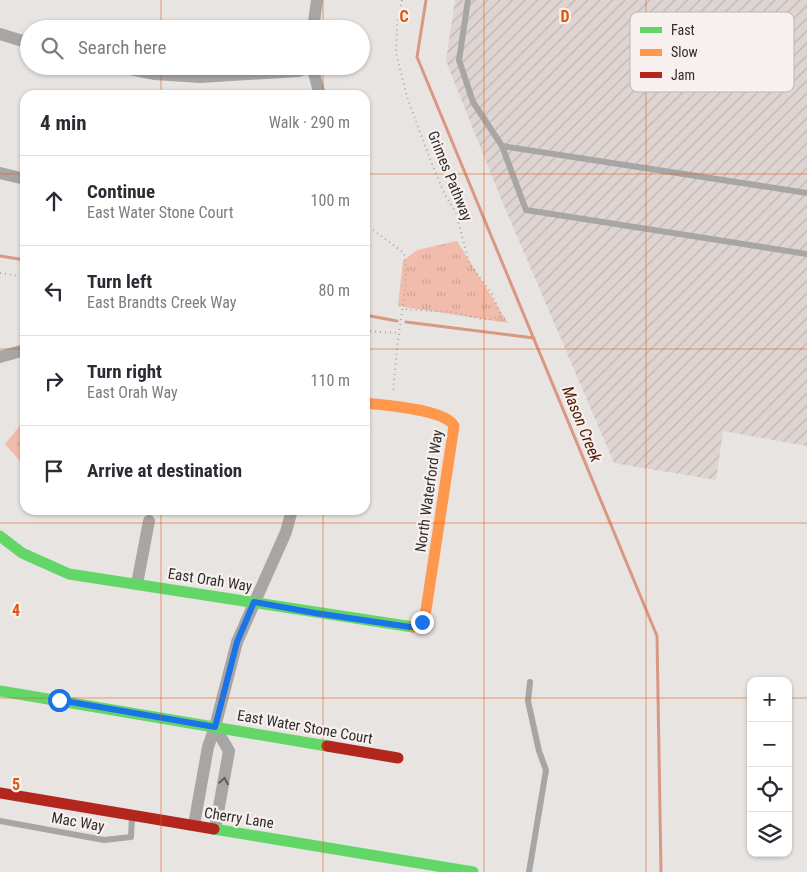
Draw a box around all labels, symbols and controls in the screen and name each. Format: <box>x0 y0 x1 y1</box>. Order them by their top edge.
text: C <box>399 7 409 26</box>
text: D <box>560 7 570 26</box>
legend <box>630 12 794 92</box>
search box <box>20 20 370 75</box>
text: Fast <box>671 22 695 38</box>
icon: search <box>38 34 66 62</box>
text: Search here <box>78 36 166 59</box>
text: Slow <box>671 44 698 60</box>
text: Jam <box>671 67 695 83</box>
text: 4 min <box>40 111 87 135</box>
text: Walk · 290 m <box>269 113 350 132</box>
street label: Grimes Pathway <box>424 128 476 224</box>
text: Continue <box>87 180 155 203</box>
icon: ahead <box>40 187 68 215</box>
text: 100 m <box>311 191 350 210</box>
text: East Water Stone Court <box>87 203 233 222</box>
text: Turn left <box>87 270 152 293</box>
icon: left <box>40 277 68 305</box>
text: 80 m <box>318 281 350 300</box>
text: East Brandts Creek Way <box>87 293 237 312</box>
text: Turn right <box>87 360 162 383</box>
icon: right <box>40 367 68 395</box>
text: 110 m <box>311 371 350 390</box>
text: East Orah Way <box>87 383 178 402</box>
water label: Mason Creek <box>558 383 606 466</box>
street label: North Waterford Way <box>411 429 447 553</box>
icon: arrive <box>40 457 68 485</box>
text: Arrive at destination <box>87 459 242 482</box>
street label: East Orah Way <box>167 564 253 596</box>
text: 4 <box>12 601 20 620</box>
route end <box>411 611 434 634</box>
map controls <box>747 677 792 857</box>
button: + <box>747 677 792 722</box>
route start <box>48 689 71 712</box>
street label: East Water Stone Court <box>236 706 374 748</box>
button: − <box>747 722 792 767</box>
button: locate <box>747 767 792 812</box>
text: 5 <box>12 775 20 794</box>
one-way arrow <box>218 776 228 785</box>
street label: Cherry Lane <box>203 804 275 832</box>
street label: Mac Way <box>50 808 106 836</box>
button: layers <box>747 812 792 857</box>

